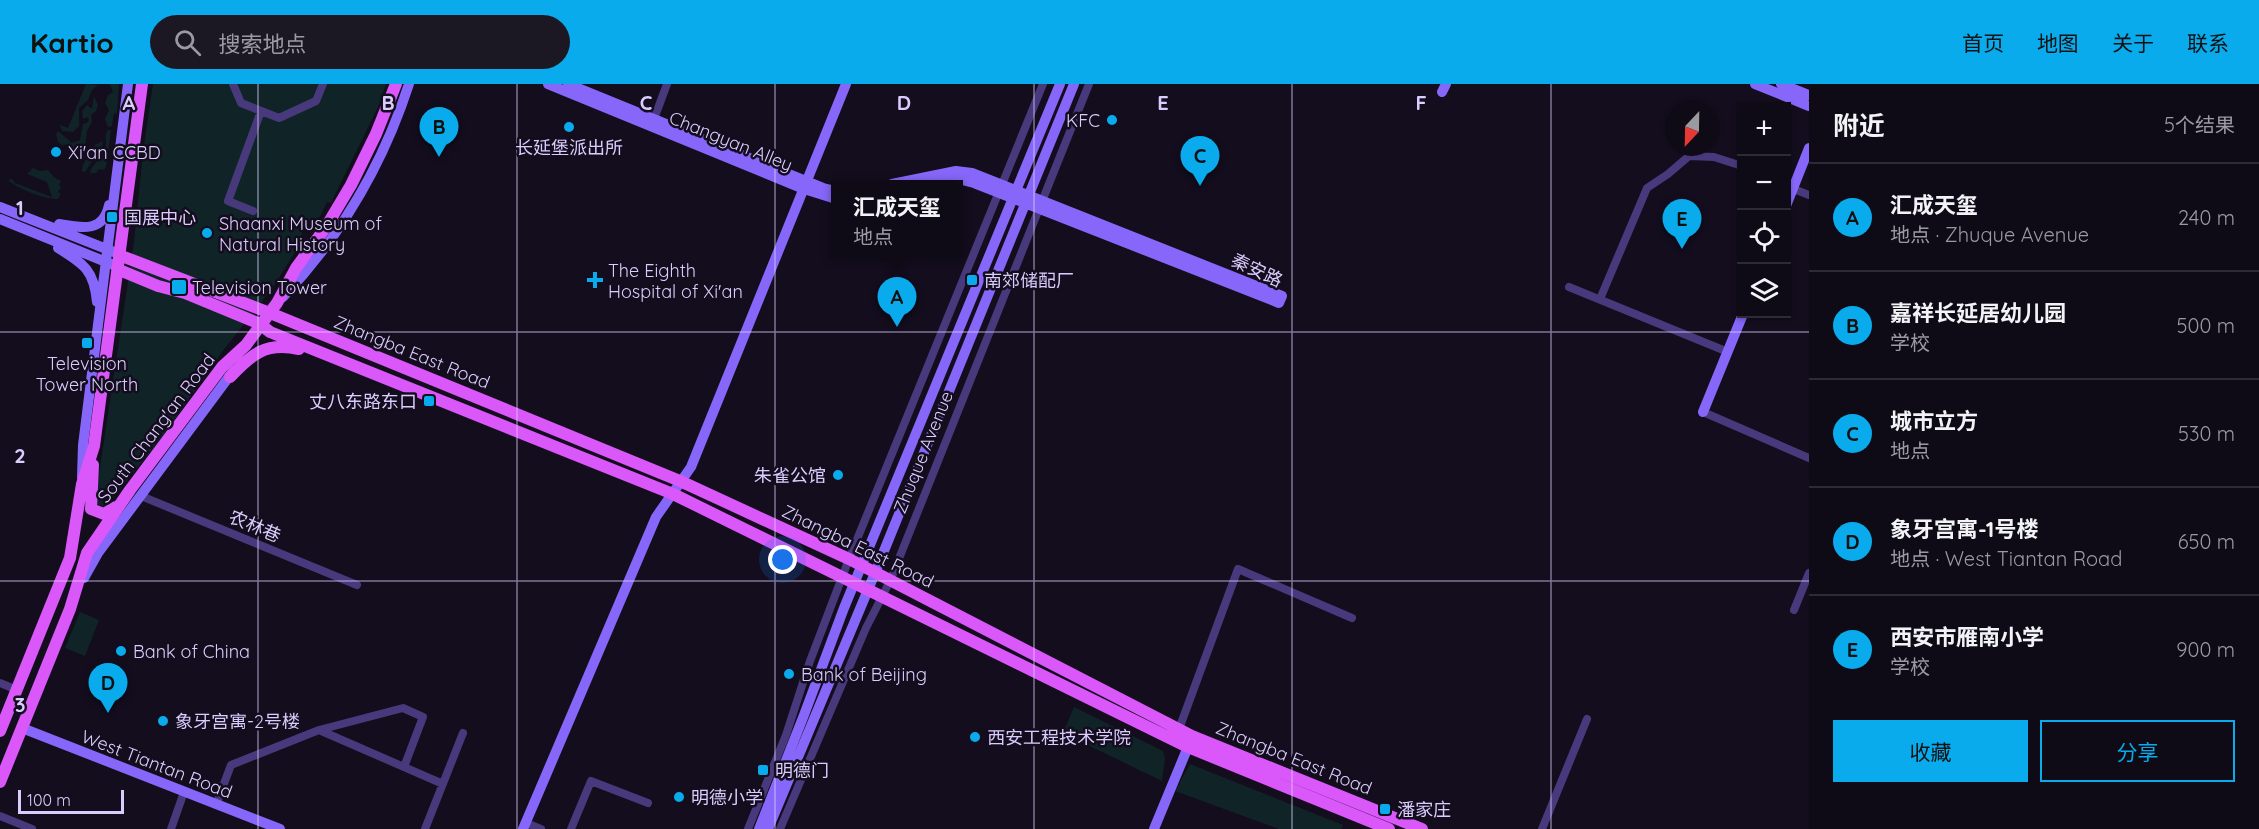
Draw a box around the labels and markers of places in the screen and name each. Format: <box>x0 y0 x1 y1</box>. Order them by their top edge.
pin: B <box>420 107 458 157</box>
place label: KFC <box>1066 109 1100 132</box>
marker: KFC <box>1105 113 1119 127</box>
marker: 长延堡派出所 <box>562 120 576 134</box>
place label: 长延堡派出所 <box>515 136 623 159</box>
pin: C <box>1180 136 1220 186</box>
place label: Xi'an CCBD <box>68 141 161 164</box>
marker: Xi'an CCBD <box>49 145 63 159</box>
pin: E <box>1662 200 1702 249</box>
place label: 国展中心 <box>124 206 196 229</box>
marker: 国展中心 <box>105 210 119 224</box>
place label: Shaanxi Museum of Natural History <box>219 212 382 256</box>
marker: Shaanxi Museum of Natural History <box>200 226 214 240</box>
place label: The Eighth Hospital of Xi'an <box>608 259 743 303</box>
place label: 南郊储配厂 <box>984 269 1074 292</box>
marker: The Eighth Hospital of Xi'an <box>586 271 604 289</box>
marker: 南郊储配厂 <box>965 273 979 287</box>
place label: Television Tower <box>192 276 327 299</box>
marker: Television Tower <box>170 278 188 296</box>
pin: A <box>878 278 916 327</box>
marker: Television Tower North <box>80 336 94 350</box>
place label: Television Tower North <box>36 352 138 396</box>
place label: 丈八东路东口 <box>309 390 417 413</box>
marker: 丈八东路东口 <box>422 394 436 408</box>
place label: 朱雀公馆 <box>754 464 826 487</box>
marker: 朱雀公馆 <box>831 468 845 482</box>
place label: Bank of China <box>133 640 250 663</box>
marker: Bank of China <box>114 644 128 658</box>
place label: Bank of Beijing <box>801 663 927 686</box>
pin: D <box>88 664 128 713</box>
marker: Bank of Beijing <box>782 667 796 681</box>
place label: 象牙宫寓-2号楼 <box>175 710 300 733</box>
marker: 象牙宫寓-2号楼 <box>156 714 170 728</box>
place label: 西安工程技术学院 <box>987 726 1131 749</box>
marker: 西安工程技术学院 <box>968 730 982 744</box>
place label: 明德门 <box>775 759 829 782</box>
marker: 明德门 <box>756 763 770 777</box>
place label: 明德小学 <box>691 786 763 809</box>
marker: 明德小学 <box>672 790 686 804</box>
place label: 潘家庄 <box>1397 798 1451 821</box>
marker: 潘家庄 <box>1378 802 1392 816</box>

